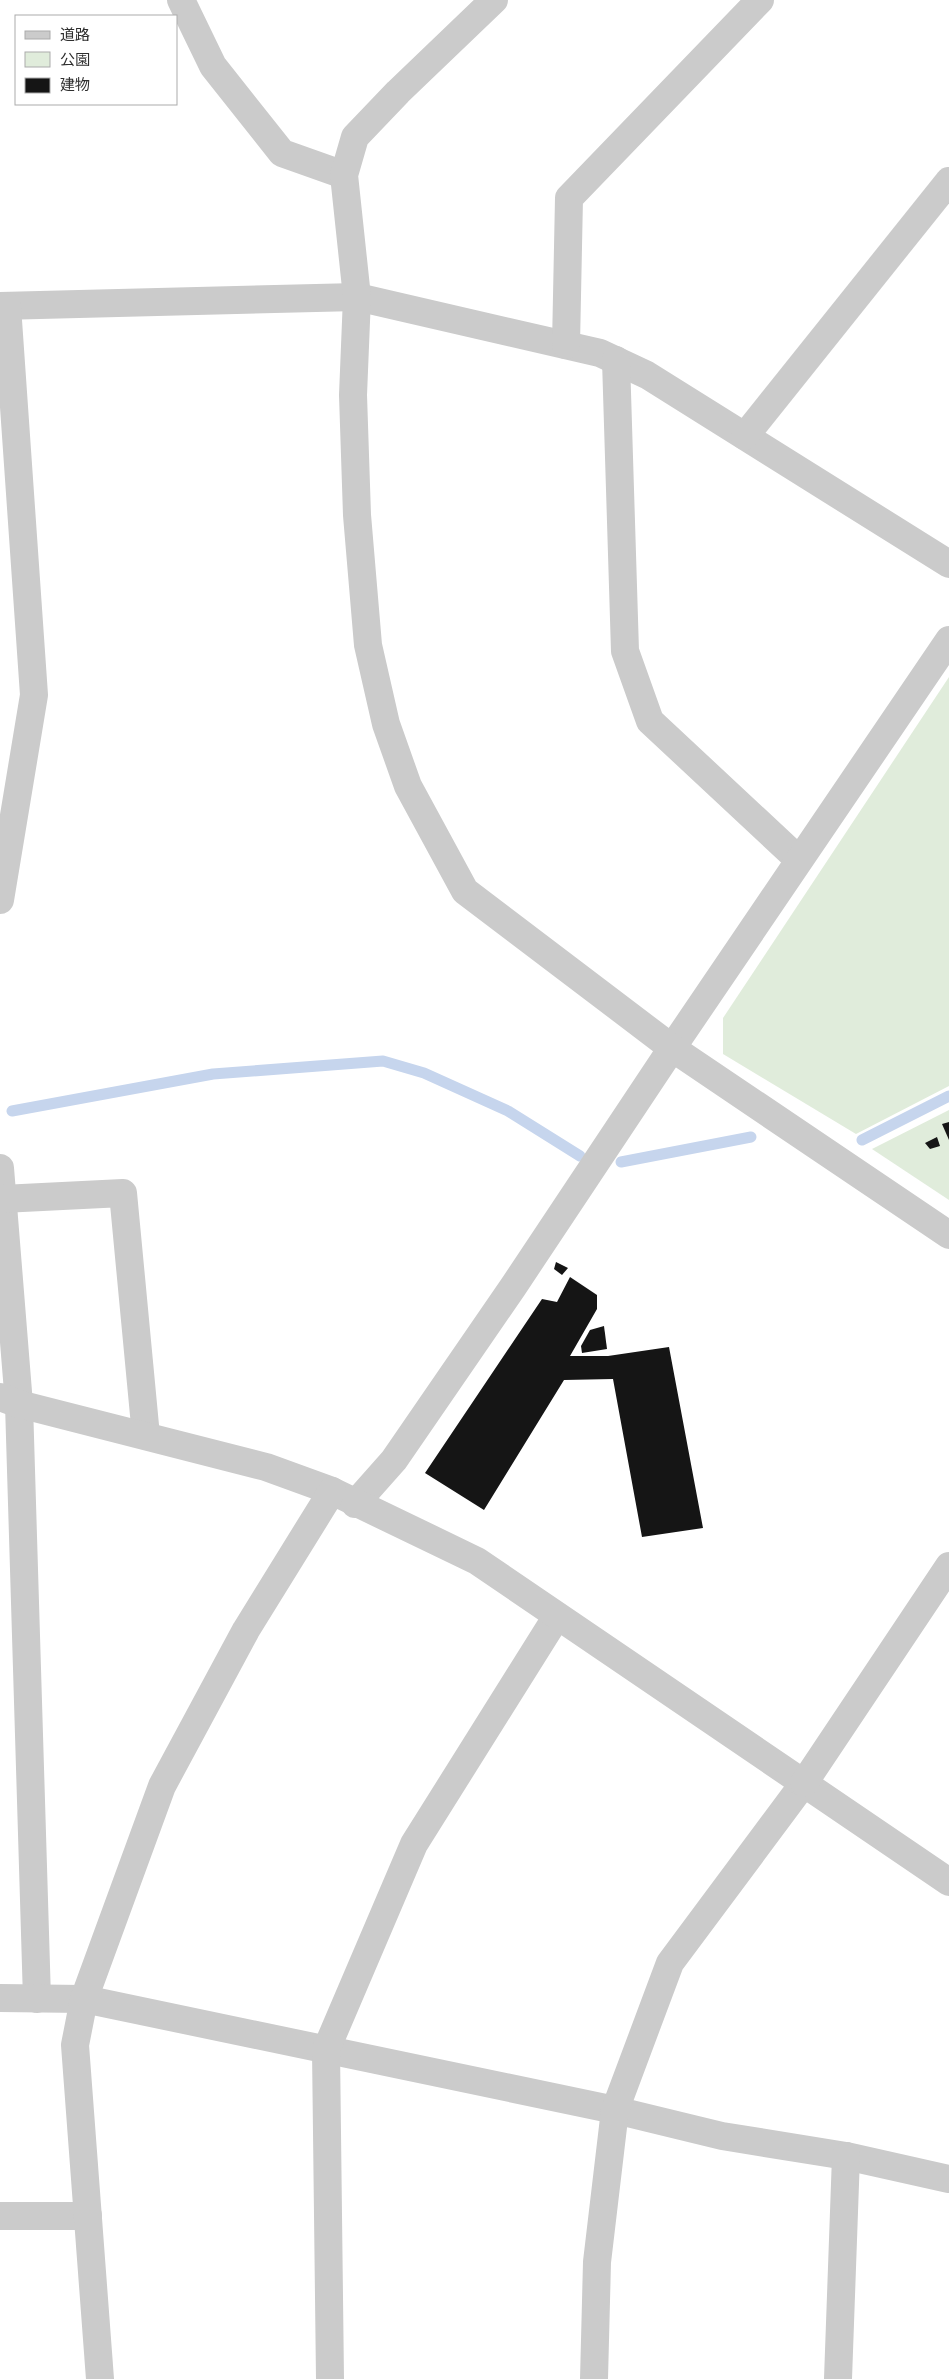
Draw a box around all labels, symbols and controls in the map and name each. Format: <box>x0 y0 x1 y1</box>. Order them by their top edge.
legend <box>15 15 178 105</box>
text: 道路 <box>60 26 90 44</box>
text: 公園 <box>60 51 90 69</box>
text: 建物 <box>60 76 90 94</box>

